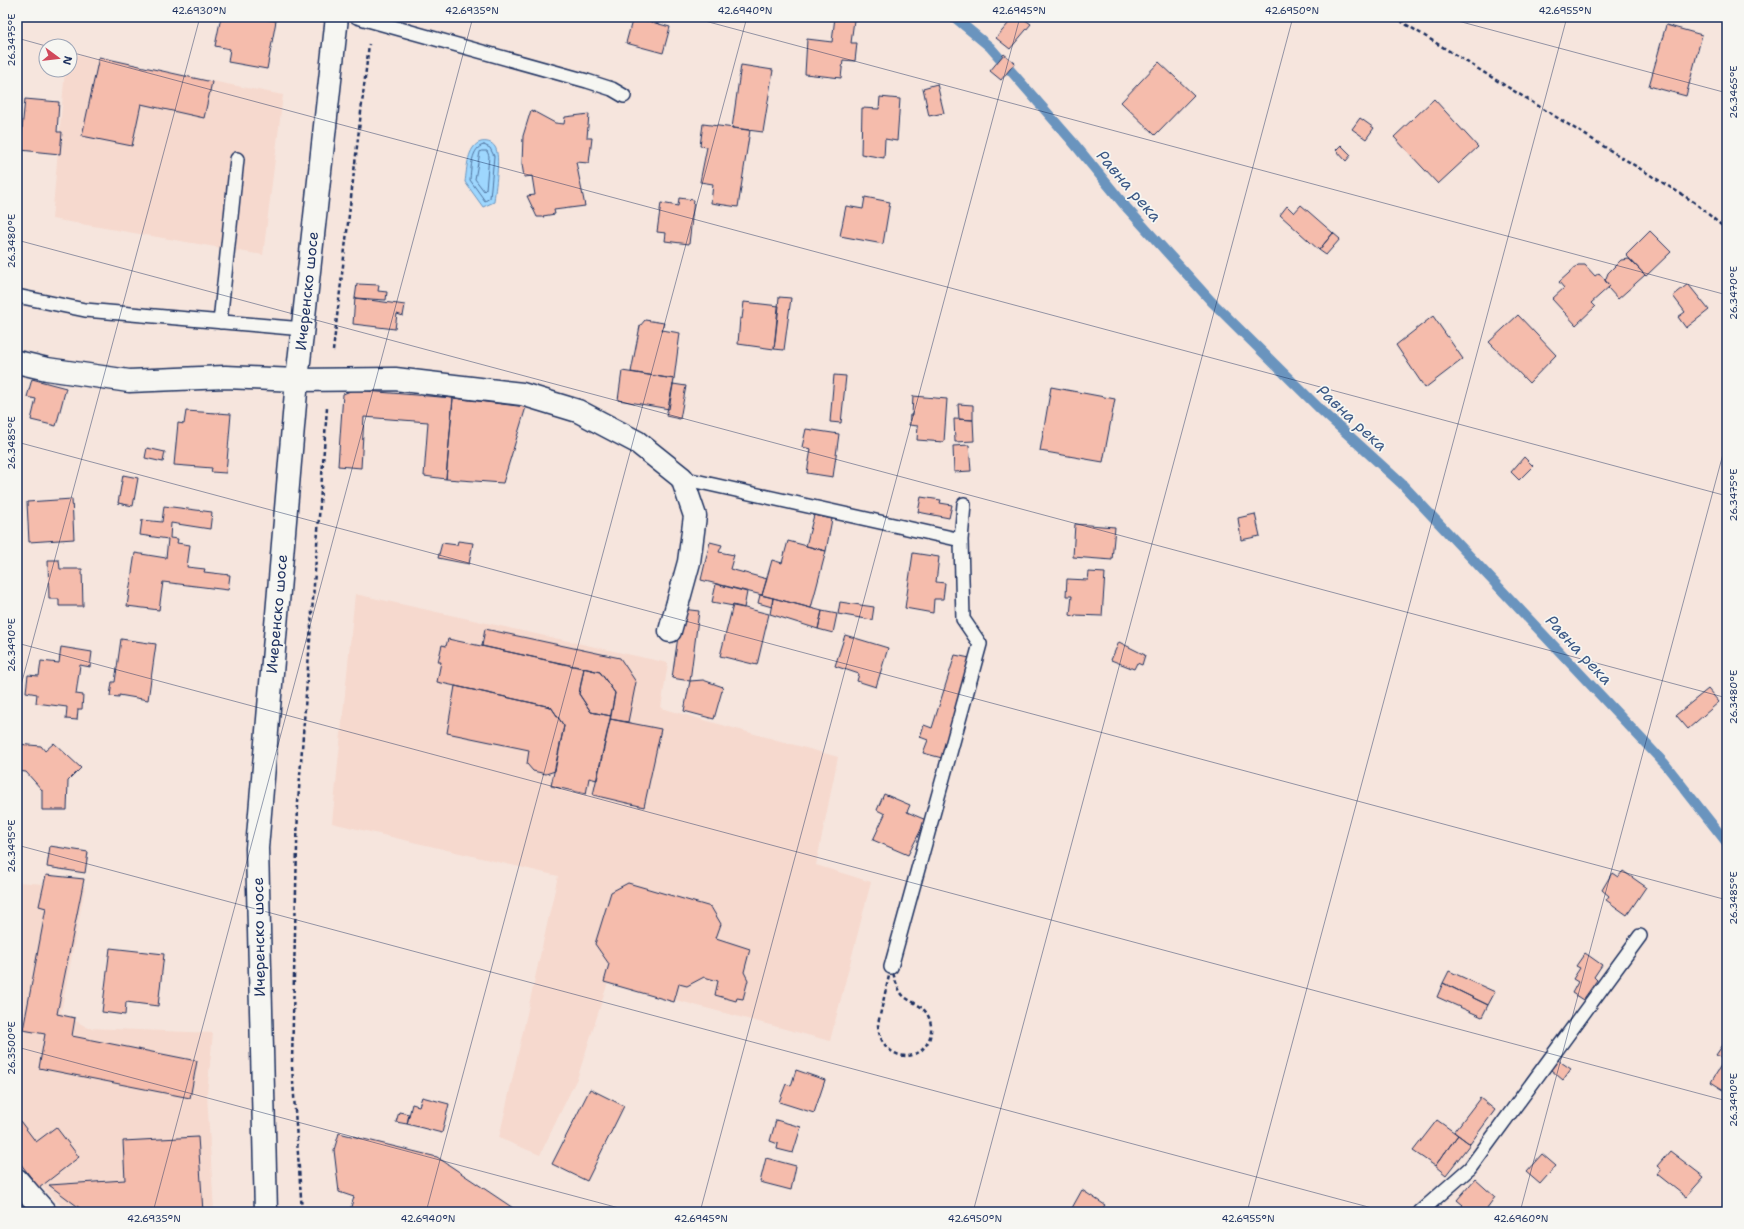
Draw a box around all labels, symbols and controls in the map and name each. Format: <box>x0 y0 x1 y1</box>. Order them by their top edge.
text: 42.6930°N <box>172 4 226 17</box>
text: 42.6935°N <box>445 4 499 17</box>
text: 42.6940°N <box>718 4 772 17</box>
text: 42.6945°N <box>992 4 1046 17</box>
text: 42.6950°N <box>1265 4 1319 17</box>
text: 42.6955°N <box>1538 4 1592 17</box>
text: 26.3475°E <box>5 14 18 66</box>
north arrow <box>38 38 78 78</box>
text: N <box>59 54 76 67</box>
text: 26.3465°E <box>1727 65 1740 119</box>
water label: Равна река <box>1092 146 1166 227</box>
text: 26.3480°E <box>5 214 18 268</box>
street label: Ичеренско шосе <box>291 230 323 352</box>
text: 26.3470°E <box>1727 266 1740 320</box>
water label: Равна река <box>1312 380 1392 456</box>
text: 26.3485°E <box>5 416 18 470</box>
text: 26.3475°E <box>1727 469 1740 521</box>
street label: Ичеренско шосе <box>262 554 292 674</box>
water label: Равна река <box>1541 610 1617 690</box>
text: 26.3490°E <box>5 618 18 672</box>
text: 26.3480°E <box>1727 670 1740 724</box>
text: 26.3495°E <box>5 819 18 873</box>
text: 26.3485°E <box>1727 871 1740 925</box>
street label: Ичеренско шосе <box>248 877 270 997</box>
text: 26.3500°E <box>5 1021 18 1075</box>
text: 26.3490°E <box>1727 1073 1740 1127</box>
text: 42.6935°N <box>127 1212 181 1225</box>
text: 42.6940°N <box>401 1212 455 1225</box>
text: 42.6945°N <box>674 1212 728 1225</box>
text: 42.6950°N <box>948 1212 1002 1225</box>
text: 42.6955°N <box>1221 1212 1275 1225</box>
text: 42.6960°N <box>1494 1212 1548 1225</box>

